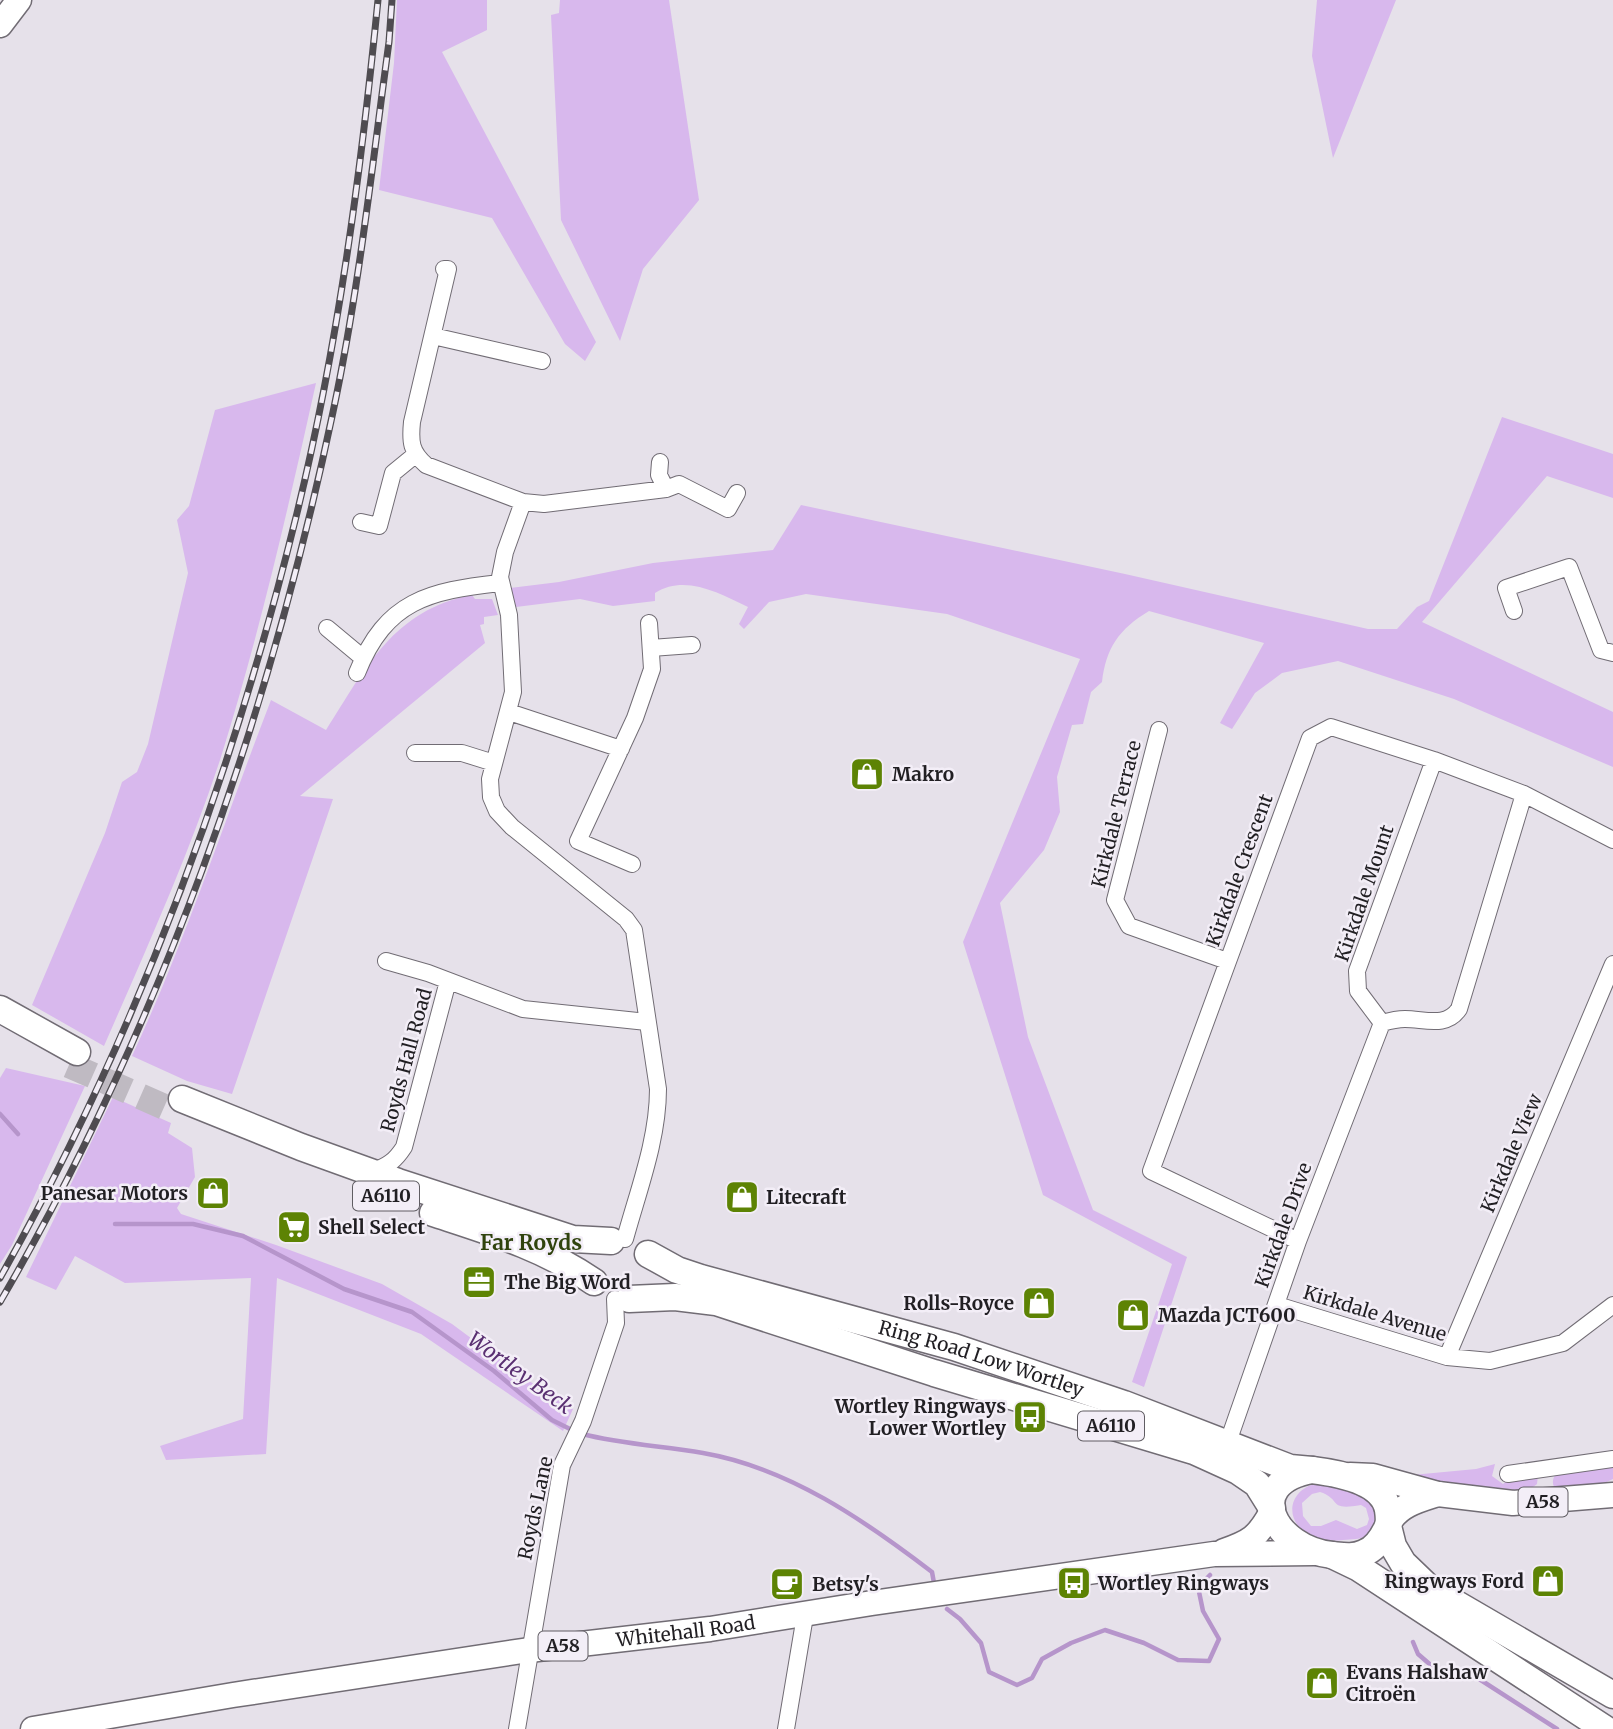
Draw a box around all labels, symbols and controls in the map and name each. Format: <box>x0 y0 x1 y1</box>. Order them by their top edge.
street label: Kirkdale Terrace <box>1086 738 1146 890</box>
shop icon: Makro <box>848 755 886 793</box>
place label: Makro <box>892 762 954 786</box>
street label: Kirkdale Crescent <box>1200 790 1278 950</box>
street label: Kirkdale Mount <box>1329 821 1399 965</box>
street label: Royds Hall Road <box>375 985 437 1135</box>
street label: Kirkdale View <box>1475 1089 1547 1216</box>
street label: Kirkdale Drive <box>1249 1159 1317 1291</box>
shop icon: Panesar Motors <box>194 1174 232 1212</box>
shop icon: Litecraft <box>723 1178 761 1216</box>
place label: Panesar Motors <box>40 1181 188 1205</box>
road number: A6110 <box>353 1182 419 1210</box>
place label: Litecraft <box>766 1185 847 1209</box>
supermarket icon: Shell Select <box>275 1208 313 1246</box>
place label: Shell Select <box>318 1215 426 1239</box>
district label: Far Royds <box>480 1229 582 1256</box>
office icon: The Big Word <box>460 1263 498 1301</box>
place label: The Big Word <box>504 1270 631 1294</box>
street label: Kirkdale Avenue <box>1301 1280 1450 1346</box>
shop icon: Rolls-Royce <box>1020 1284 1058 1322</box>
place label: Rolls-Royce <box>903 1291 1014 1315</box>
shop icon: Mazda JCT600 <box>1114 1296 1152 1334</box>
place label: Mazda JCT600 <box>1158 1303 1296 1327</box>
street label: Ring Road Low Wortley <box>876 1315 1087 1402</box>
water label: Wortley Beck <box>462 1325 579 1420</box>
place label: Wortley Ringways Lower Wortley <box>834 1394 1007 1440</box>
bus stop icon: Wortley Ringways Lower Wortley <box>1011 1398 1049 1436</box>
road number: A6110 <box>1078 1412 1144 1441</box>
street label: Royds Lane <box>512 1454 558 1562</box>
road number: A58 <box>1518 1488 1568 1517</box>
shop icon: Ringways Ford <box>1529 1562 1567 1600</box>
bus stop icon: Wortley Ringways <box>1055 1564 1093 1602</box>
cafe icon: Betsy's <box>768 1565 806 1603</box>
place label: Ringways Ford <box>1384 1569 1524 1593</box>
place label: Wortley Ringways <box>1097 1571 1269 1595</box>
place label: Betsy's <box>812 1572 879 1596</box>
street label: Whitehall Road <box>614 1610 757 1652</box>
road number: A58 <box>538 1632 588 1660</box>
place label: Evans Halshaw Citroën <box>1346 1660 1489 1706</box>
shop icon: Evans Halshaw Citroën <box>1303 1664 1341 1702</box>

